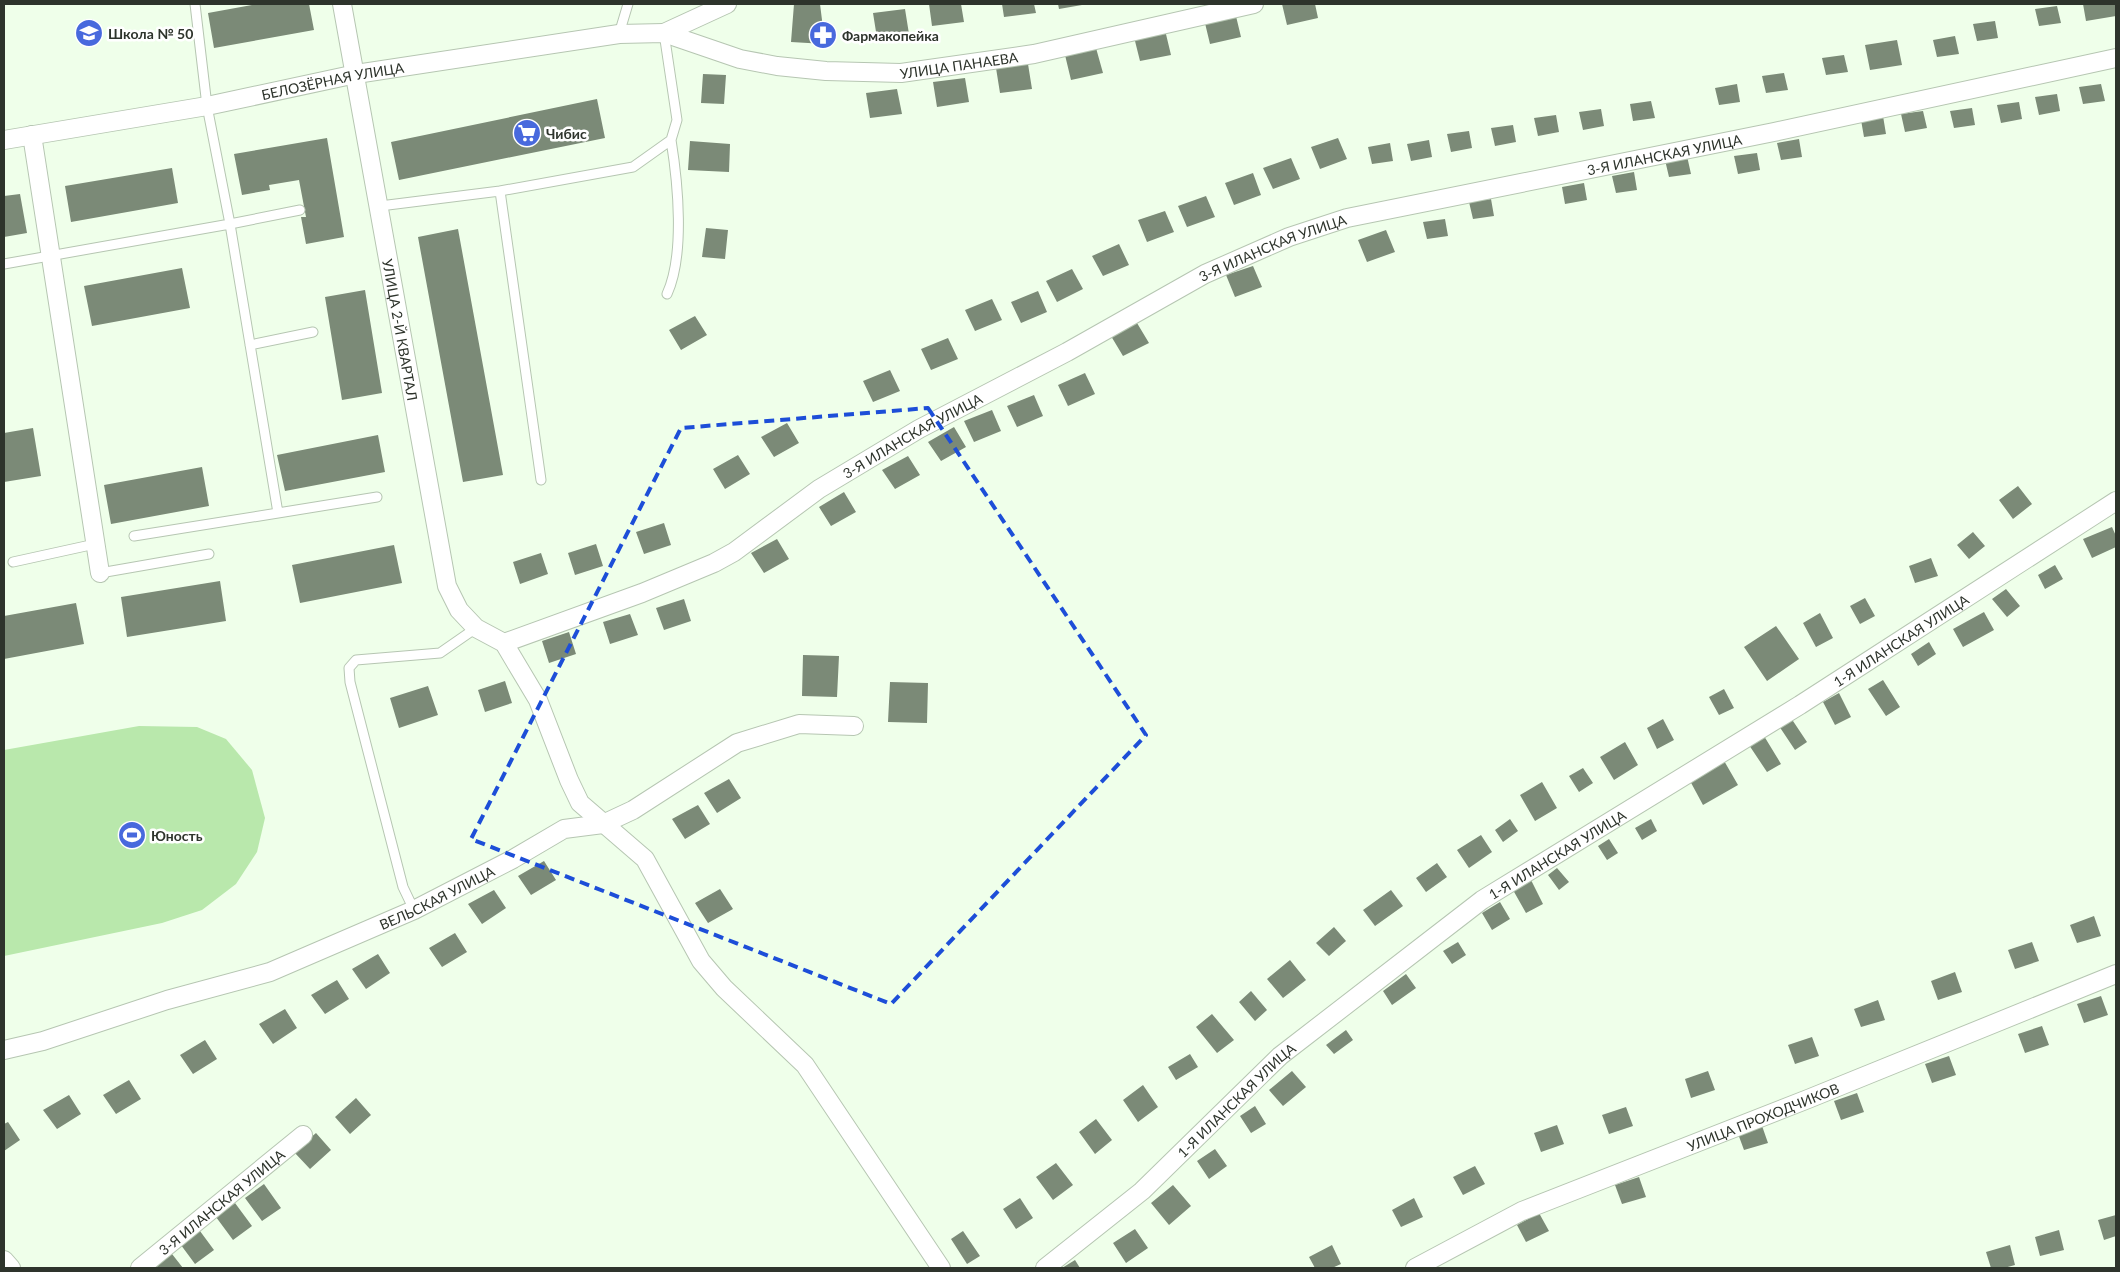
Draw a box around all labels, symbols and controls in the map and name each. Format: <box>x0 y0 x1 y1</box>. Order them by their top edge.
school or university icon: Школа № 50 <box>74 18 104 48</box>
pharmacy icon: Фармакопейка <box>808 20 838 50</box>
place label: Школа № 50 <box>108 25 193 42</box>
place label: Фармакопейка <box>842 27 939 44</box>
street label: УЛИЦА ПАНАЕВА <box>899 48 1020 82</box>
street label: БЕЛОЗЁРНАЯ УЛИЦА <box>260 58 405 103</box>
supermarket icon: Чибис <box>512 118 542 148</box>
place label: Чибис <box>546 125 587 142</box>
street label: 3-Я ИЛАНСКАЯ УЛИЦА <box>1586 130 1744 178</box>
street label: 3-Я ИЛАНСКАЯ УЛИЦА <box>1195 210 1349 284</box>
street label: УЛИЦА 2-Й КВАРТАЛ <box>380 258 422 402</box>
street label: 3-Я ИЛАНСКАЯ УЛИЦА <box>839 389 985 481</box>
street label: 1-Я ИЛАНСКАЯ УЛИЦА <box>1830 590 1972 690</box>
street label: 1-Я ИЛАНСКАЯ УЛИЦА <box>1485 805 1629 902</box>
sports icon: Юность <box>117 820 147 850</box>
place label: Юность <box>151 827 203 844</box>
street label: ВЕЛЬСКАЯ УЛИЦА <box>376 861 497 933</box>
street label: 1-Я ИЛАНСКАЯ УЛИЦА <box>1173 1039 1299 1160</box>
street label: УЛИЦА ПРОХОДЧИКОВ <box>1685 1079 1841 1154</box>
street label: 3-Я ИЛАНСКАЯ УЛИЦА <box>155 1145 288 1258</box>

